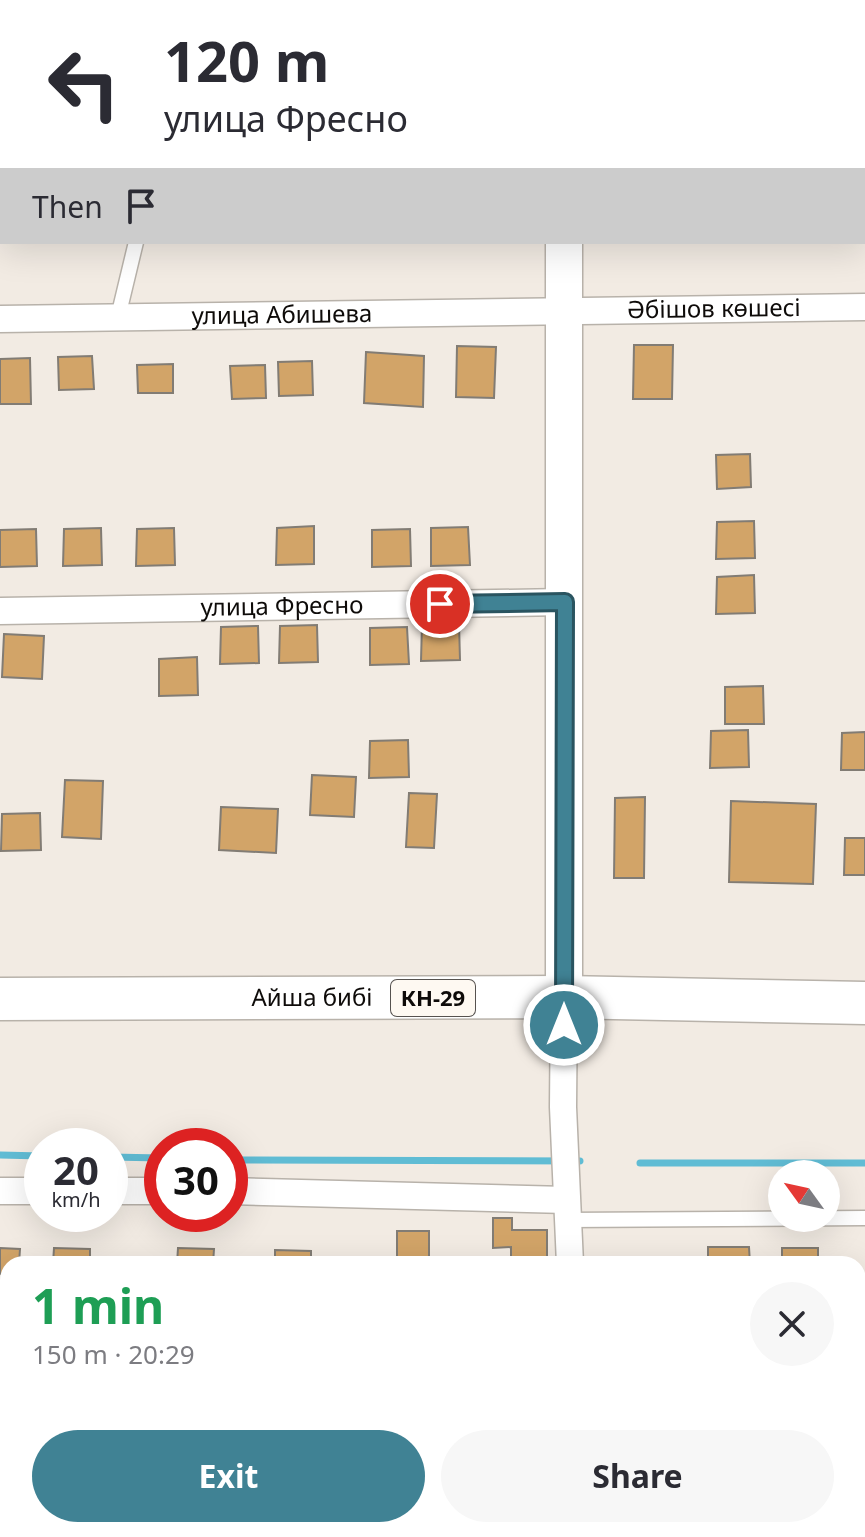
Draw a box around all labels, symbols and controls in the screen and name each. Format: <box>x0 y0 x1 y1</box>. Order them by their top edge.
text: 120 m <box>164 22 329 98</box>
icon: left <box>32 32 136 136</box>
text: улица Фресно <box>164 94 408 143</box>
icon: arrive <box>119 184 163 228</box>
text: Then <box>32 186 103 227</box>
street label: Әбішов көшесі <box>627 290 801 325</box>
street label: улица Абишева <box>191 296 372 331</box>
pin <box>406 570 474 638</box>
icon: arrive <box>418 582 462 626</box>
street label: улица Фресно <box>200 587 364 623</box>
street label: Айша бибі <box>251 980 373 1013</box>
road number: КН-29 <box>391 980 475 1016</box>
position arrow <box>522 983 606 1067</box>
speed limit sign: 30 <box>144 1128 248 1232</box>
text: 20 <box>53 1142 99 1197</box>
north arrow <box>768 1160 840 1232</box>
map controls <box>768 1160 840 1232</box>
text: km/h <box>51 1186 101 1213</box>
text: 1 min <box>32 1273 164 1338</box>
button: close <box>750 1282 834 1366</box>
text: 150 m · 20:29 <box>32 1336 195 1372</box>
button: Exit <box>32 1430 425 1522</box>
button: Share <box>441 1430 834 1522</box>

